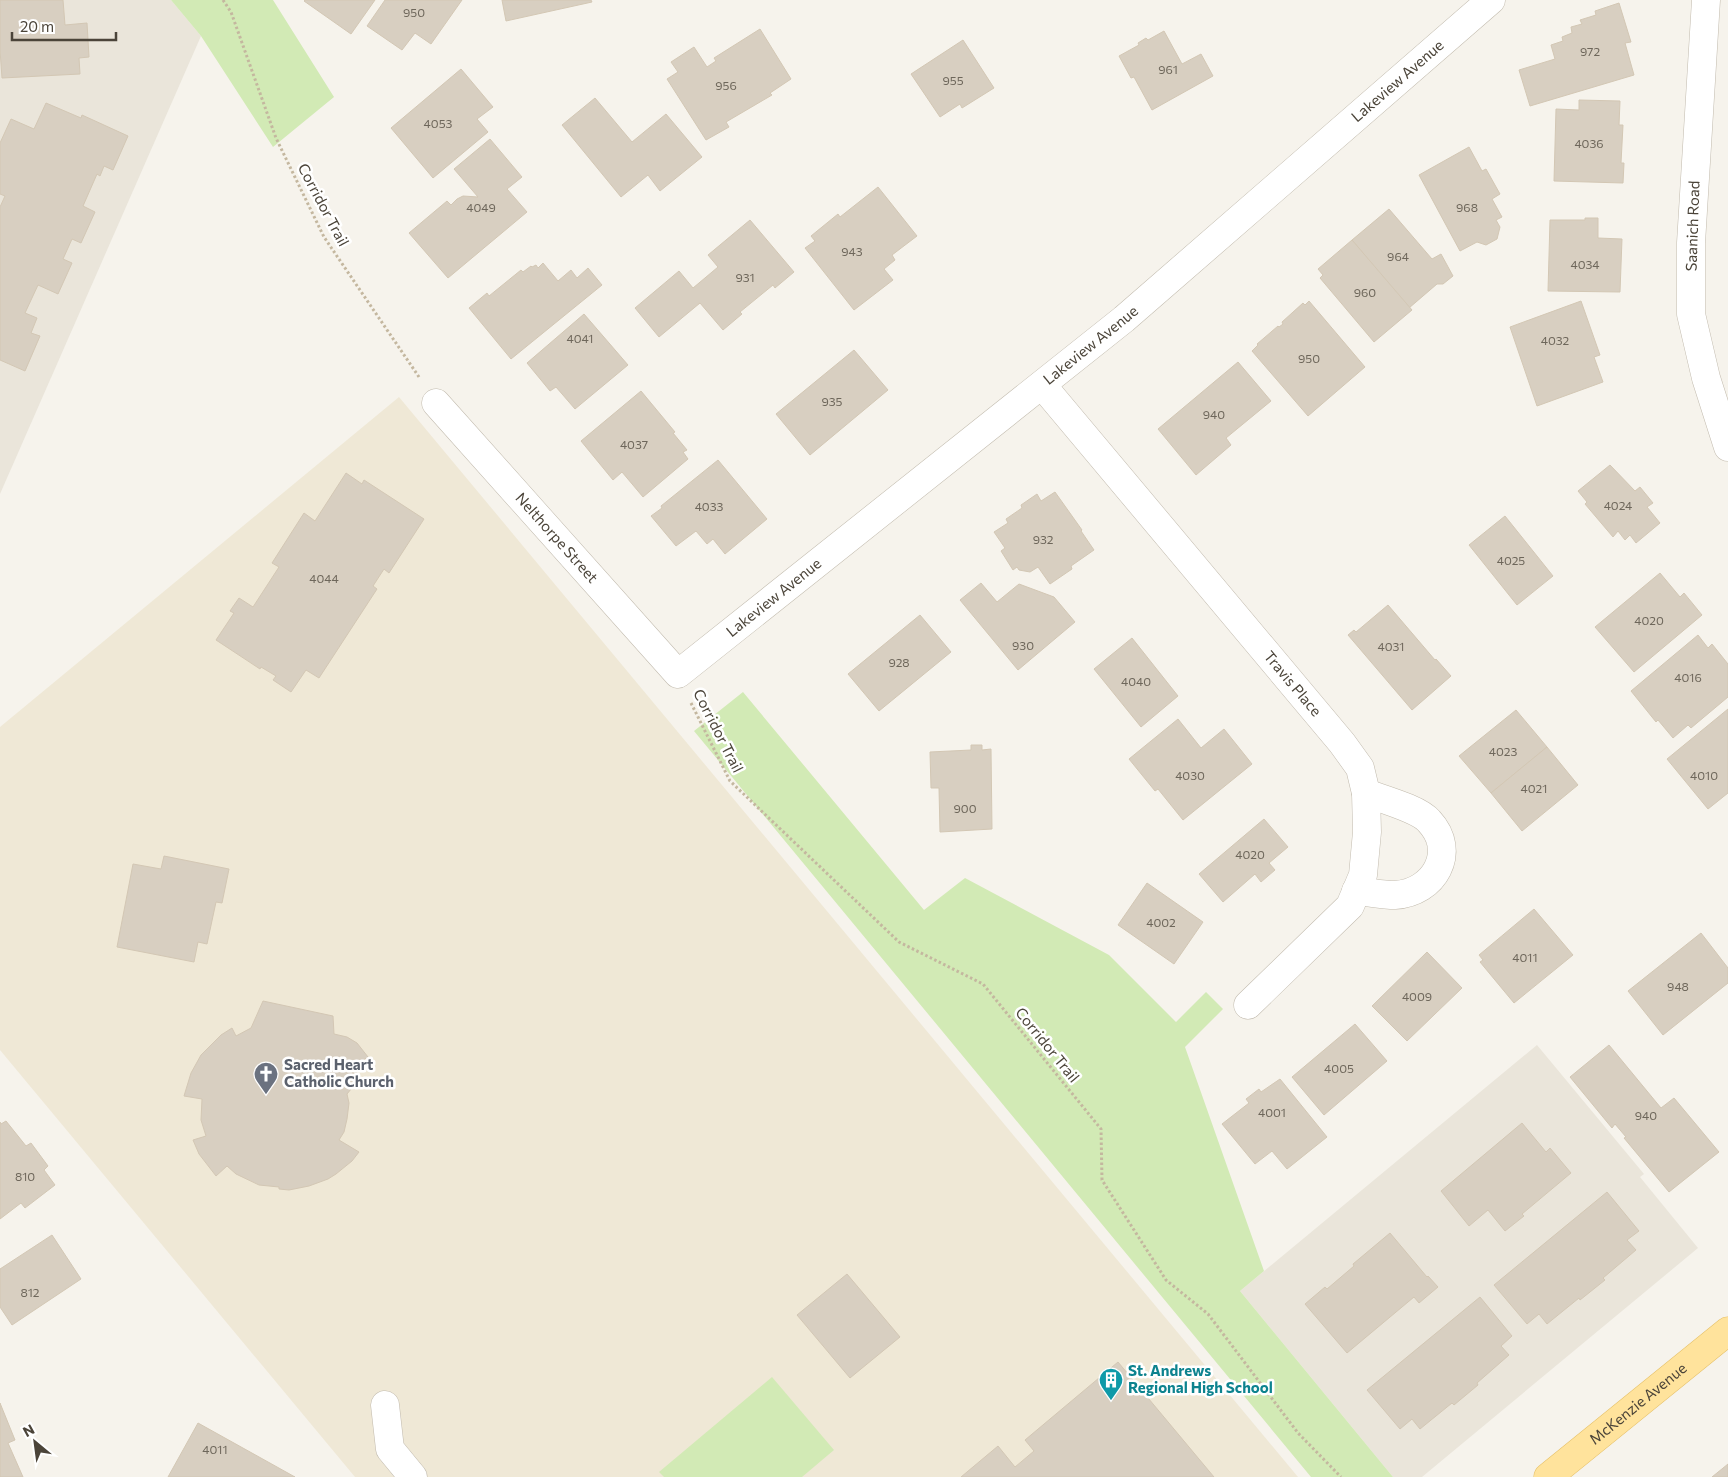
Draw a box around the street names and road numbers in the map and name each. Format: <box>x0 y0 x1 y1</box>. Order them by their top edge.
street label: Lakeview Avenue <box>1347 35 1447 125</box>
street label: Corridor Trail <box>295 160 353 249</box>
street label: Saanich Road <box>1681 180 1703 272</box>
street label: Lakeview Avenue <box>1039 301 1141 388</box>
street label: Nelthorpe Street <box>512 488 602 586</box>
street label: Lakeview Avenue <box>722 554 824 640</box>
street label: Travis Place <box>1261 647 1326 720</box>
street label: Corridor Trail <box>690 686 748 775</box>
street label: Corridor Trail <box>1012 1003 1083 1086</box>
street label: McKenzie Avenue <box>1585 1358 1690 1448</box>

